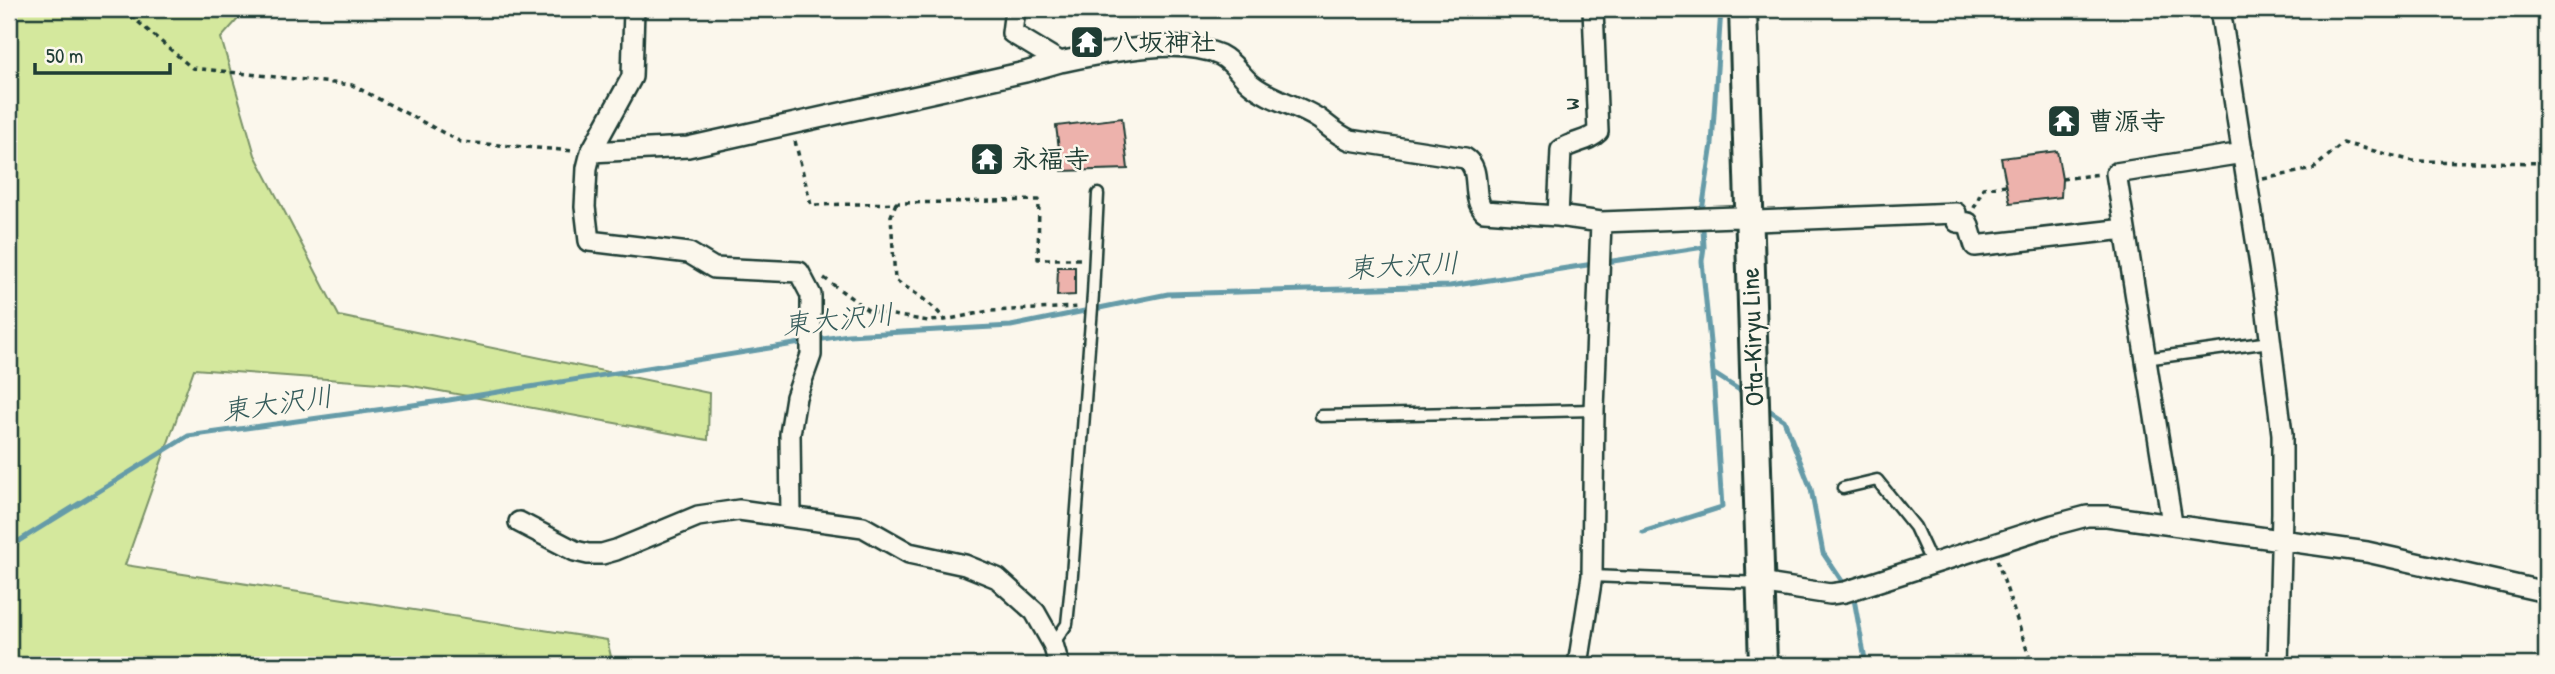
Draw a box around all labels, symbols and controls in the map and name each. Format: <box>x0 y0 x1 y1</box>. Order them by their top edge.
temple icon: 八坂神社 <box>1068 23 1106 61</box>
place label: 八坂神社 <box>1112 24 1216 59</box>
scale bar <box>35 32 170 76</box>
text: 50 m <box>46 41 83 70</box>
street label: w <box>1552 97 1587 111</box>
temple icon: 曹源寺 <box>2045 102 2083 140</box>
place label: 曹源寺 <box>2088 103 2166 138</box>
temple icon: 永福寺 <box>968 140 1006 178</box>
place label: 永福寺 <box>1012 141 1090 176</box>
water label: 東大沢川 <box>1346 243 1460 287</box>
street label: Ota-Kiryu Line <box>1732 267 1771 407</box>
water label: 東大沢川 <box>780 294 896 344</box>
water label: 東大沢川 <box>219 376 335 430</box>

